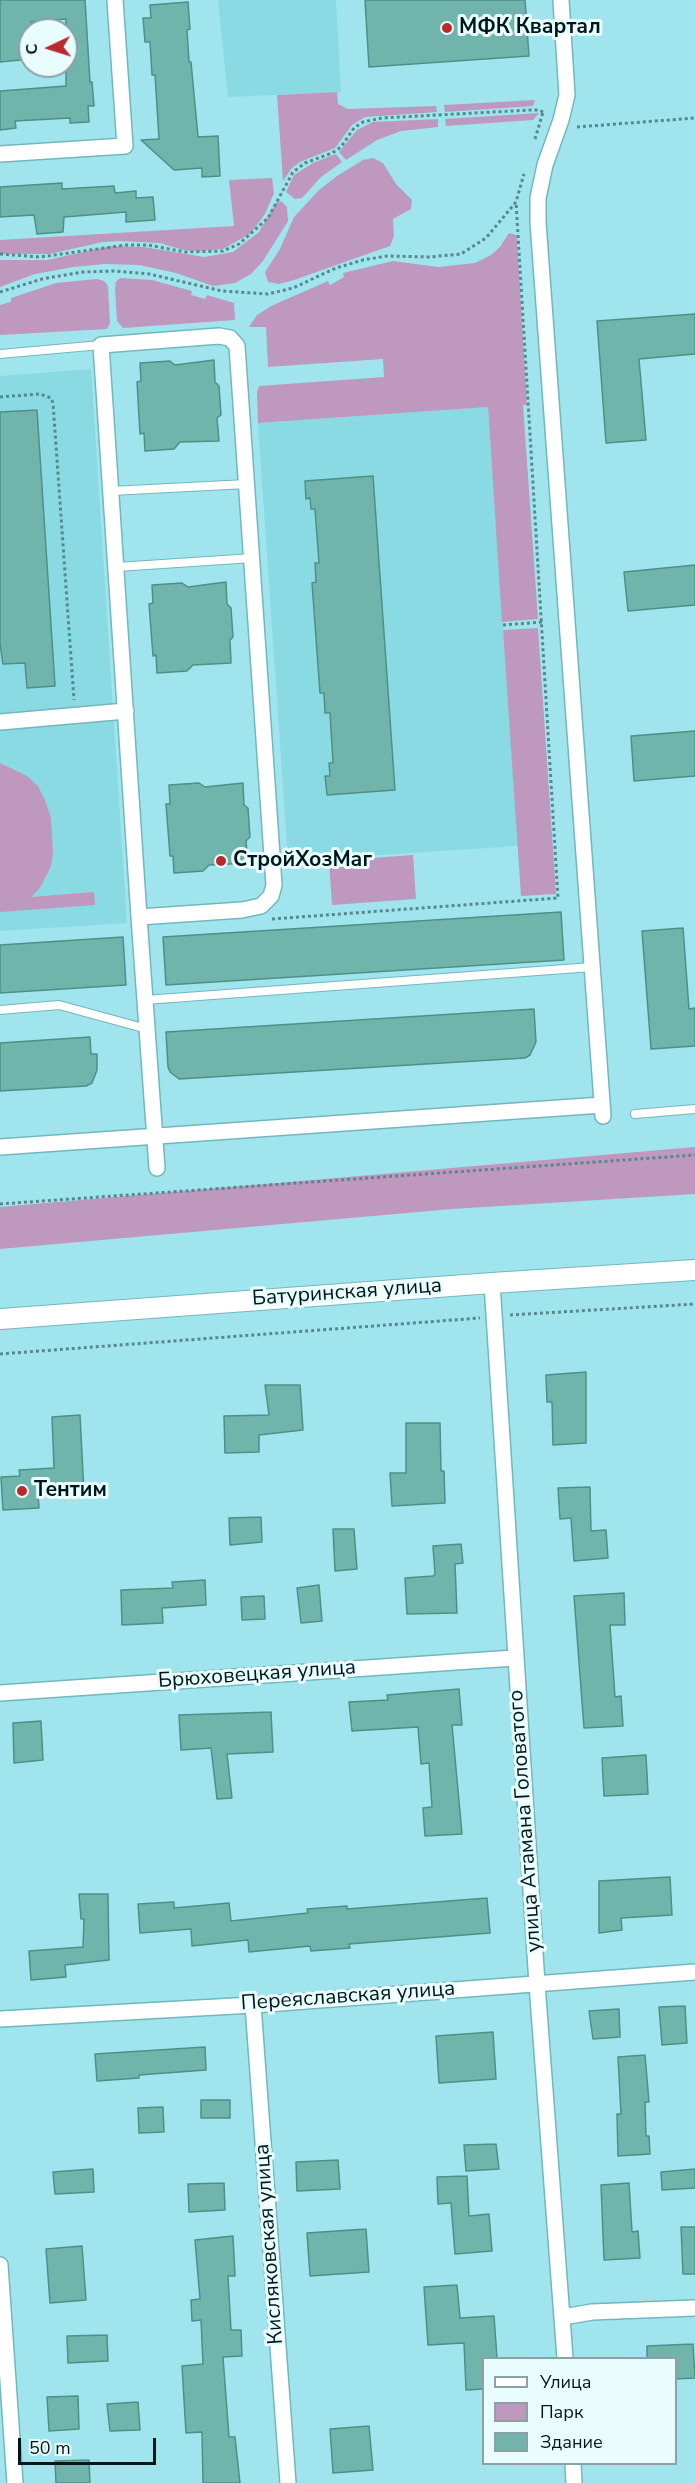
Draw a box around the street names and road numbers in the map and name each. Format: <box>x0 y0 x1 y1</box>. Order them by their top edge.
street label: Батуринская улица <box>251 1274 443 1312</box>
street label: Брюховецкая улица <box>157 1656 357 1694</box>
street label: улица Атамана Головатого <box>504 1689 548 1953</box>
street label: Переяславская улица <box>240 1977 456 2017</box>
street label: Кисляковская улица <box>250 2143 290 2345</box>

